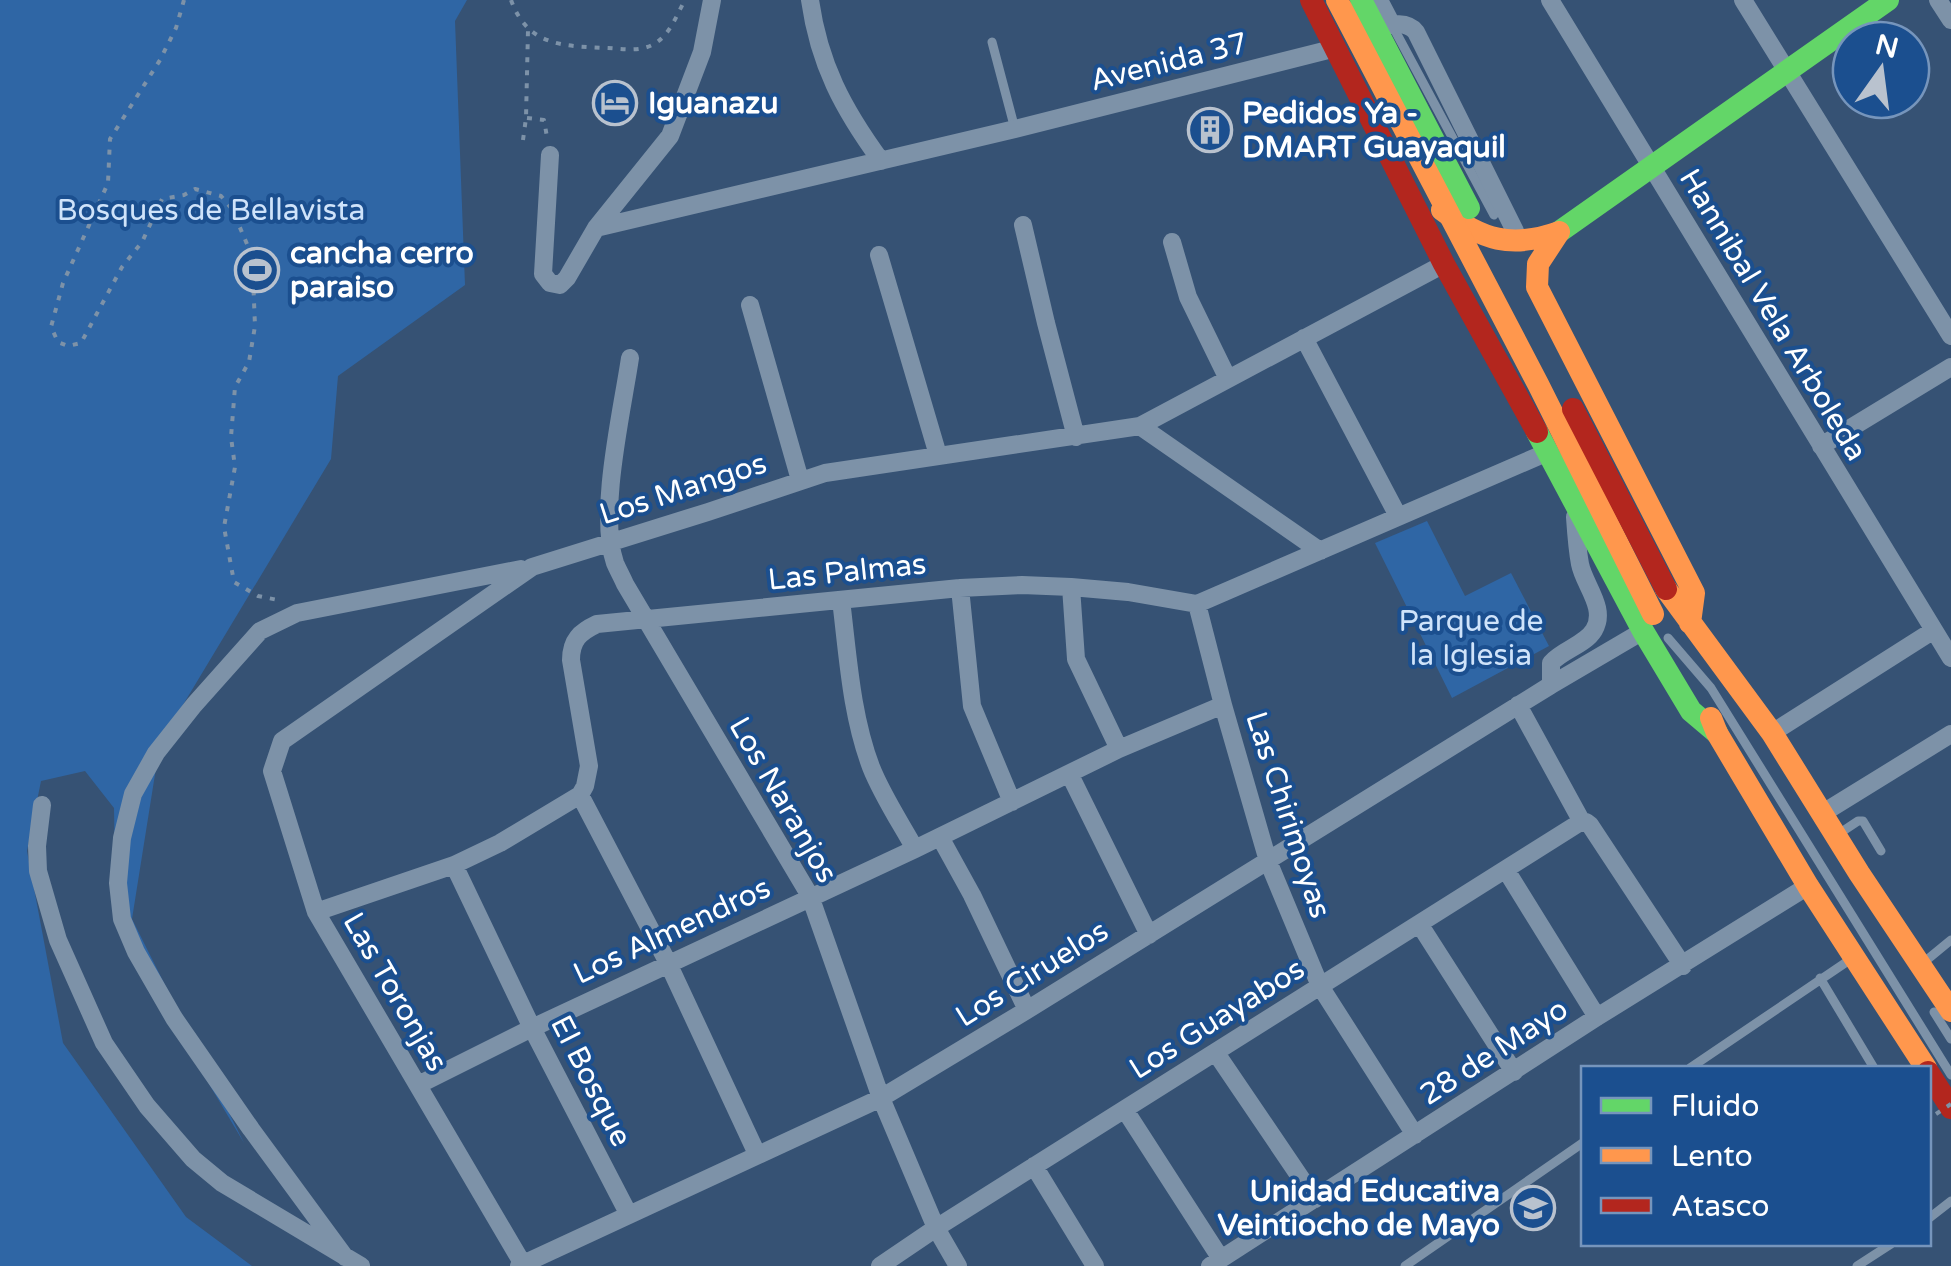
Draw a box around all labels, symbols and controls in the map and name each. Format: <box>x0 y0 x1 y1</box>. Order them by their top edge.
north arrow <box>1831 20 1931 120</box>
street label: Avenida 37 <box>1086 25 1252 99</box>
text: N <box>1872 27 1902 66</box>
hotel icon: Iguanazu <box>592 80 638 126</box>
place label: Iguanazu <box>648 85 779 122</box>
place label: Pedidos Ya - DMART Guayaquil <box>1242 95 1506 166</box>
building icon: Pedidos Ya - DMART Guayaquil <box>1187 107 1233 153</box>
street label: Hannibal Vela Arboleda <box>1671 162 1875 468</box>
park label: Bosques de Bellavista <box>57 192 365 229</box>
place label: cancha cerro paraiso <box>290 235 474 306</box>
sports icon: cancha cerro paraiso <box>234 247 280 293</box>
street label: Los Mangos <box>595 445 771 533</box>
street label: Las Palmas <box>766 545 928 599</box>
park label: Parque de la Iglesia <box>1398 603 1544 674</box>
street label: Las Chirimoyas <box>1237 707 1339 923</box>
street label: Los Naranjos <box>721 710 845 890</box>
street label: Los Almendros <box>568 869 776 993</box>
street label: Las Toronjas <box>335 906 455 1078</box>
street label: Los Ciruelos <box>949 913 1115 1035</box>
street label: Los Guayabos <box>1123 950 1311 1088</box>
street label: 28 de Mayo <box>1413 990 1575 1114</box>
street label: El Bosque <box>542 1009 640 1153</box>
legend <box>1581 1066 1931 1246</box>
text: Fluido <box>1671 1088 1759 1125</box>
text: Lento <box>1671 1138 1753 1175</box>
place label: Unidad Educativa Veintiocho de Mayo <box>1218 1173 1500 1244</box>
school or university icon: Unidad Educativa Veintiocho de Mayo <box>1510 1185 1556 1231</box>
text: Atasco <box>1671 1188 1770 1225</box>

